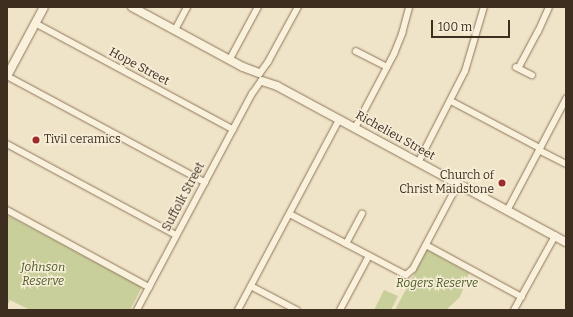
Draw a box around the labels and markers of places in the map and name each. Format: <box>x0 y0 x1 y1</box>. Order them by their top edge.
place label: Tivil ceramics <box>44 133 121 147</box>
marker: Tivil ceramics <box>31 135 41 145</box>
place label: Church of Christ Maidstone <box>399 169 494 197</box>
marker: Church of Christ Maidstone <box>497 178 507 188</box>

